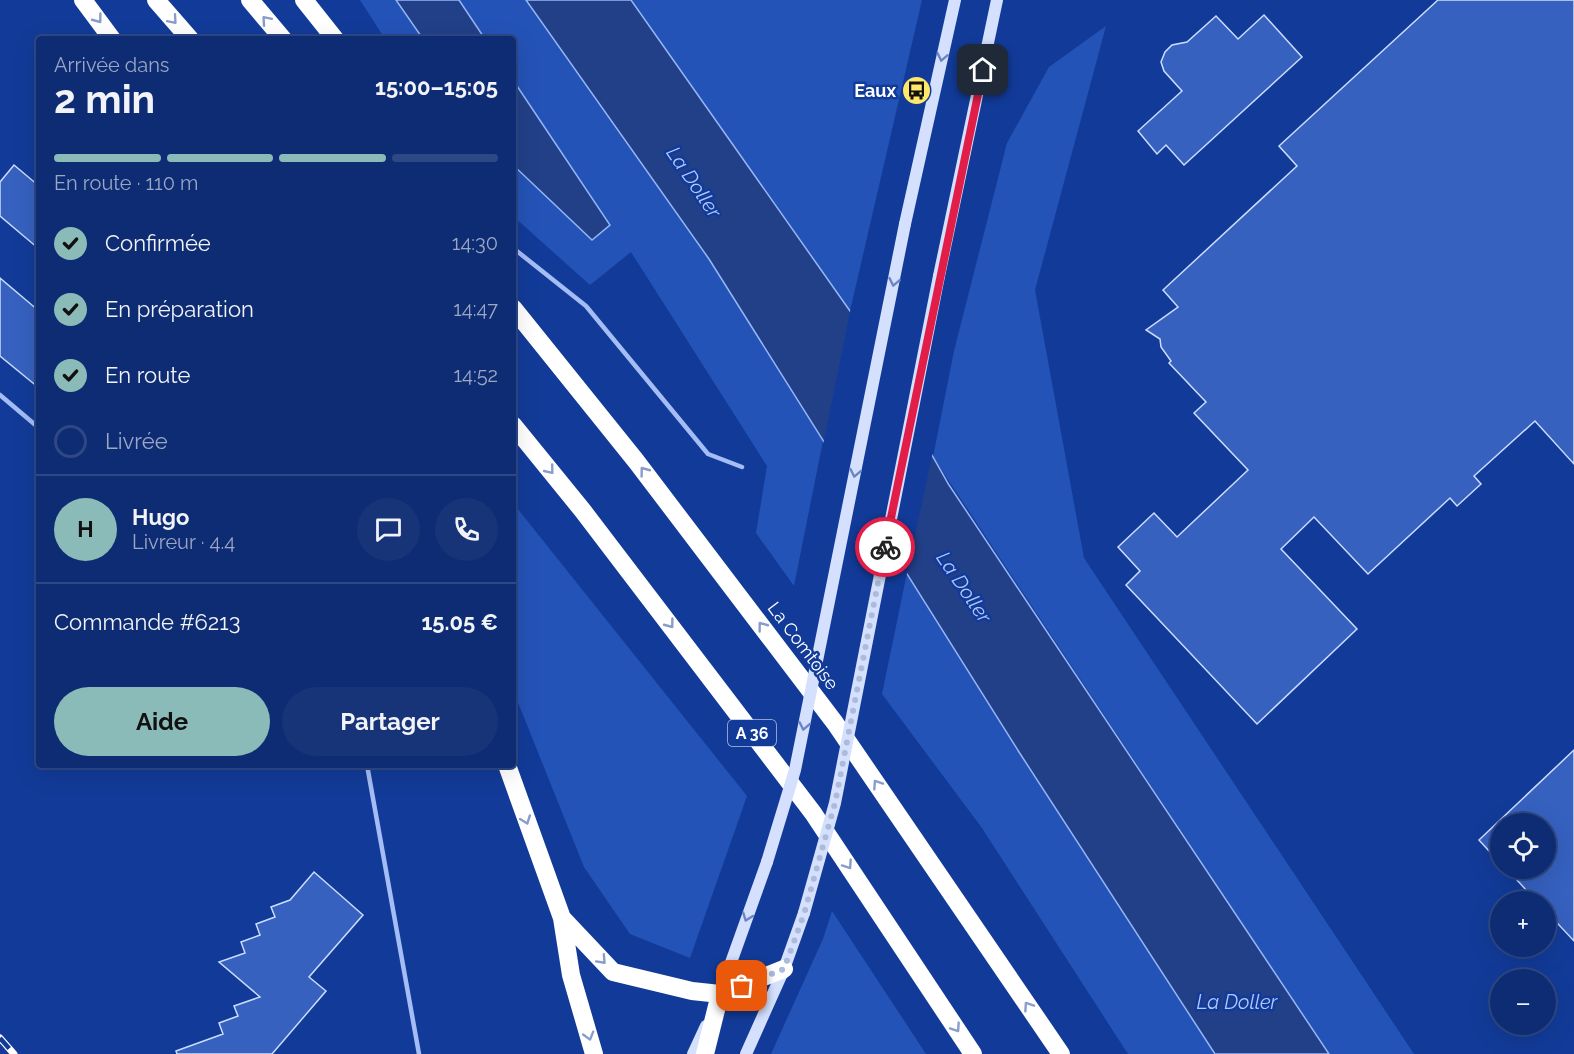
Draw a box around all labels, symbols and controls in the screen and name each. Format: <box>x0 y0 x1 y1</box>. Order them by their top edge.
one-way arrow <box>90 13 101 24</box>
one-way arrow <box>166 13 177 23</box>
one-way arrow <box>262 16 273 26</box>
pin <box>957 44 1008 95</box>
one-way arrow <box>937 52 950 62</box>
text: Arrivée dans <box>54 53 169 77</box>
icon: home <box>966 53 999 86</box>
text: 15:00–15:05 <box>375 74 498 100</box>
bus stop icon: Eaux <box>901 75 933 107</box>
text: 2 min <box>54 76 155 122</box>
place label: Eaux <box>854 80 896 101</box>
water label: La Doller <box>661 142 727 223</box>
text: En route · 110 m <box>54 171 198 195</box>
icon: check <box>54 227 87 260</box>
text: Confirmée <box>105 230 211 256</box>
text: 14:30 <box>452 231 498 255</box>
one-way arrow <box>888 276 901 286</box>
icon: check <box>54 293 87 326</box>
text: En préparation <box>105 296 254 322</box>
text: 14:47 <box>453 297 498 321</box>
icon: check <box>54 359 87 392</box>
text: En route <box>105 362 190 388</box>
text: 14:52 <box>453 363 498 387</box>
text: Livrée <box>105 428 168 454</box>
one-way arrow <box>543 463 554 474</box>
one-way arrow <box>640 467 651 478</box>
one-way arrow <box>849 467 862 477</box>
button: chat <box>357 498 420 561</box>
button: phone <box>435 498 498 561</box>
text: Hugo <box>132 504 189 530</box>
text: H <box>77 516 94 542</box>
courier <box>855 517 915 577</box>
text: Livreur · 4.4 <box>132 530 235 554</box>
icon: bike <box>869 531 902 564</box>
water label: La Doller <box>931 547 997 628</box>
street label: La Comtoise <box>764 598 843 694</box>
text: Commande #6213 <box>54 609 241 635</box>
text: 15.05 € <box>421 609 498 635</box>
one-way arrow <box>662 618 673 629</box>
one-way arrow <box>758 622 769 633</box>
button: Aide <box>54 687 270 756</box>
button: Partager <box>282 687 498 756</box>
road number: A 36 <box>728 720 776 746</box>
one-way arrow <box>798 720 811 730</box>
one-way arrow <box>873 779 884 790</box>
map controls <box>1490 813 1556 1035</box>
button: locate <box>1490 813 1556 879</box>
one-way arrow <box>519 814 532 825</box>
one-way arrow <box>841 858 852 869</box>
button: + <box>1490 891 1556 957</box>
one-way arrow <box>742 911 755 922</box>
one-way arrow <box>595 953 606 964</box>
pin <box>716 960 767 1011</box>
icon: bag <box>725 969 758 1002</box>
button: − <box>1490 969 1556 1035</box>
water label: La Doller <box>1197 990 1279 1014</box>
one-way arrow <box>1024 1001 1035 1012</box>
one-way arrow <box>949 1021 960 1032</box>
one-way arrow <box>582 1030 594 1041</box>

